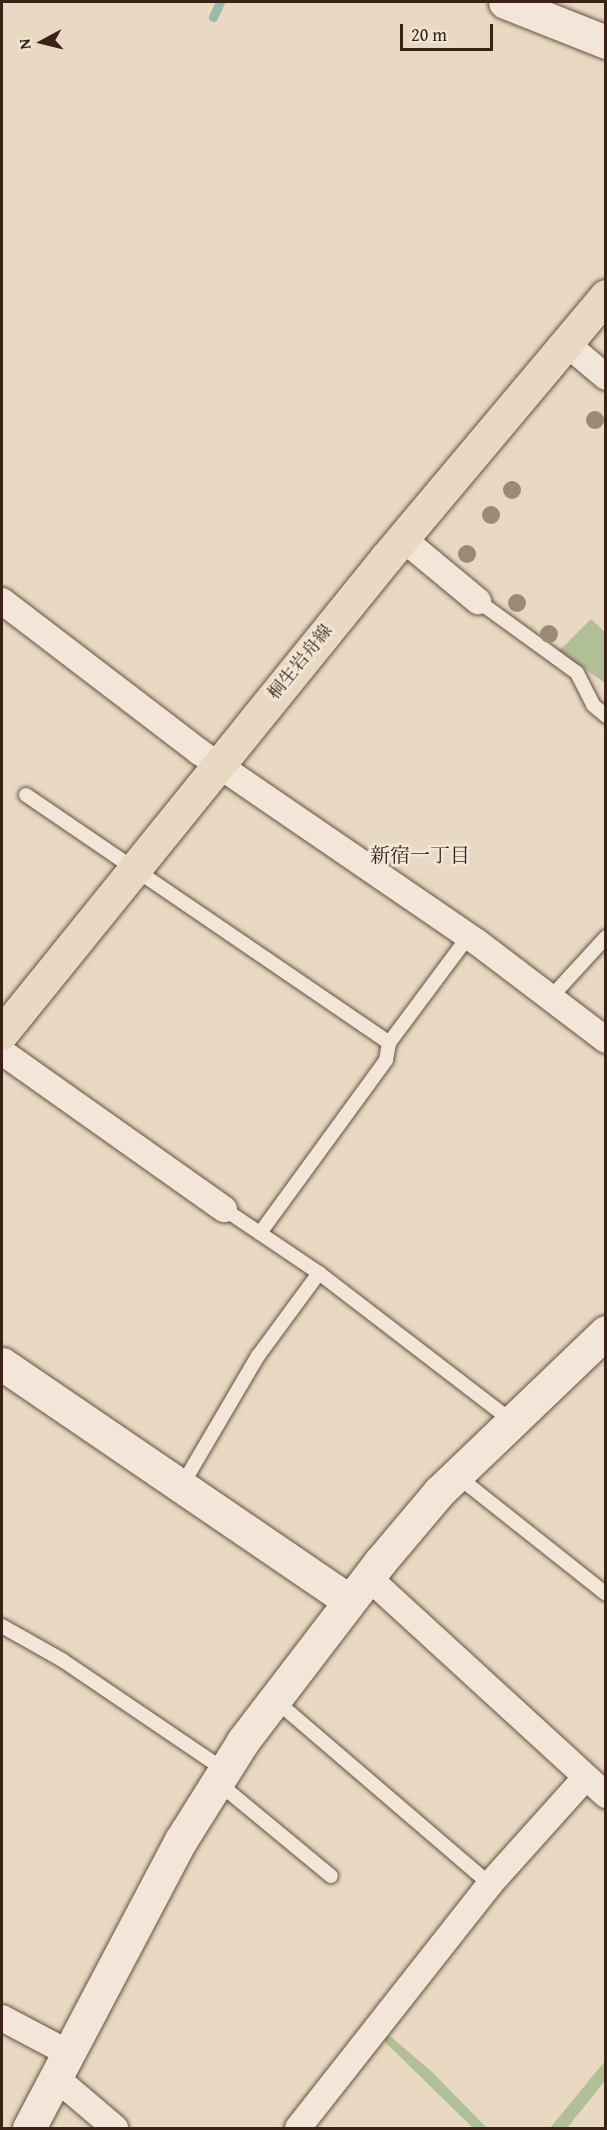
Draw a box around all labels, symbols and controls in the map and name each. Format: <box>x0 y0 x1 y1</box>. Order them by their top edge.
north arrow <box>12 12 72 72</box>
scale bar <box>403 12 496 50</box>
text: 20 m <box>411 21 447 48</box>
text: N <box>12 37 37 51</box>
street label: 桐生岩舟線 <box>263 620 337 704</box>
district label: 新宿一丁目 <box>370 842 470 866</box>

